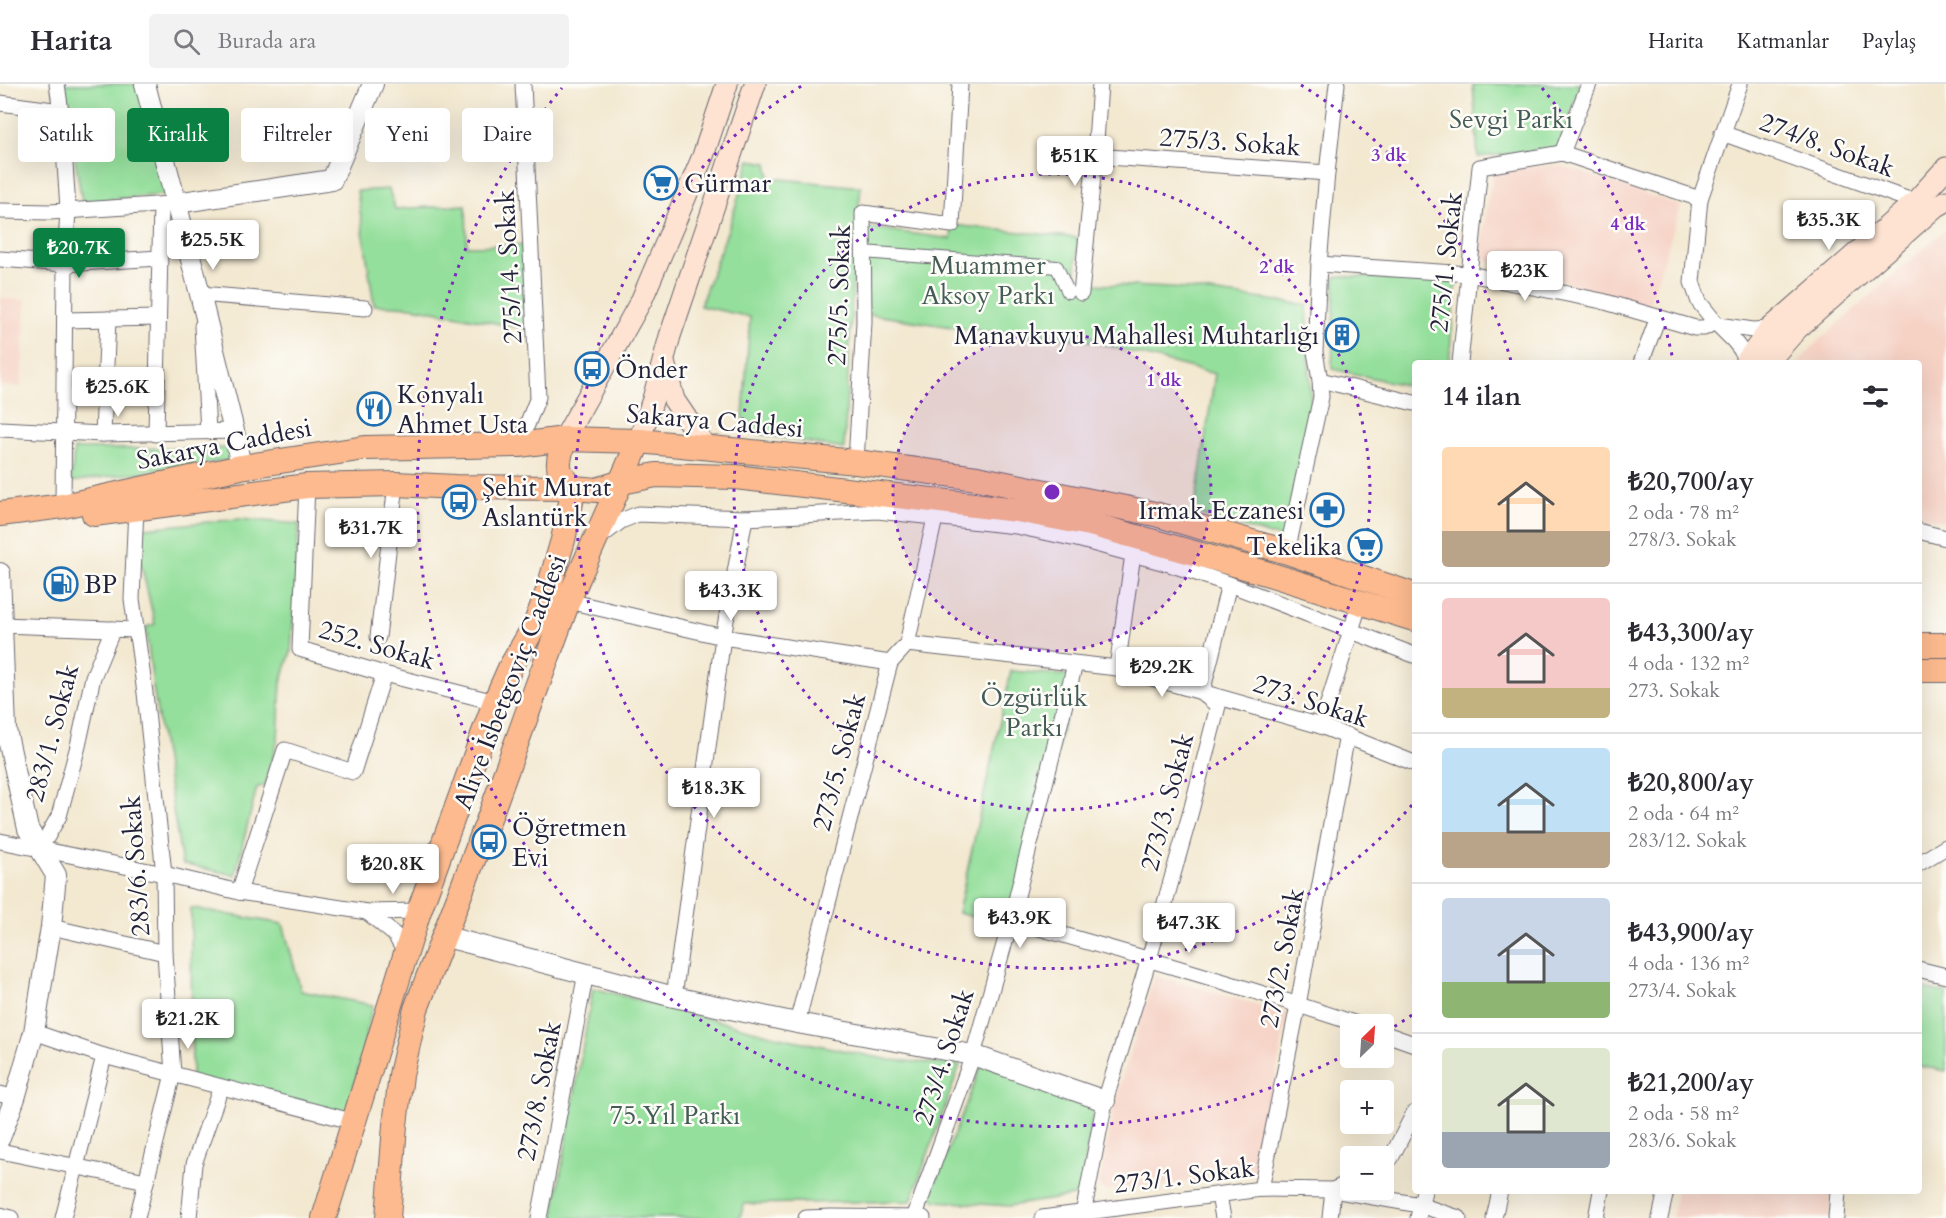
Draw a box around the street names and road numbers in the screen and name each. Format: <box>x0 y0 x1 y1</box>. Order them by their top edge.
street label: 274/8. Sokak <box>1755 104 1900 186</box>
street label: 275/3. Sokak <box>1158 120 1302 164</box>
street label: 275/14. Sokak <box>487 189 531 345</box>
street label: 275/1. Sokak <box>1421 190 1471 334</box>
street label: 275/5. Sokak <box>819 224 859 366</box>
street label: Sakarya Caddesi <box>625 396 805 446</box>
street label: Sakarya Caddesi <box>134 410 314 478</box>
street label: Aliye İsbetgoviç Caddesi <box>445 549 575 815</box>
street label: 252. Sokak <box>315 612 439 678</box>
street label: 283/1. Sokak <box>17 660 87 806</box>
street label: 273. Sokak <box>1249 666 1373 736</box>
street label: 273/5. Sokak <box>804 689 874 835</box>
street label: 273/3. Sokak <box>1132 729 1202 875</box>
street label: 283/6. Sokak <box>114 794 158 938</box>
street label: 273/2. Sokak <box>1251 885 1313 1031</box>
street label: 273/4. Sokak <box>906 984 983 1130</box>
street label: 273/8. Sokak <box>508 1018 570 1164</box>
street label: 273/1. Sokak <box>1112 1150 1256 1202</box>

